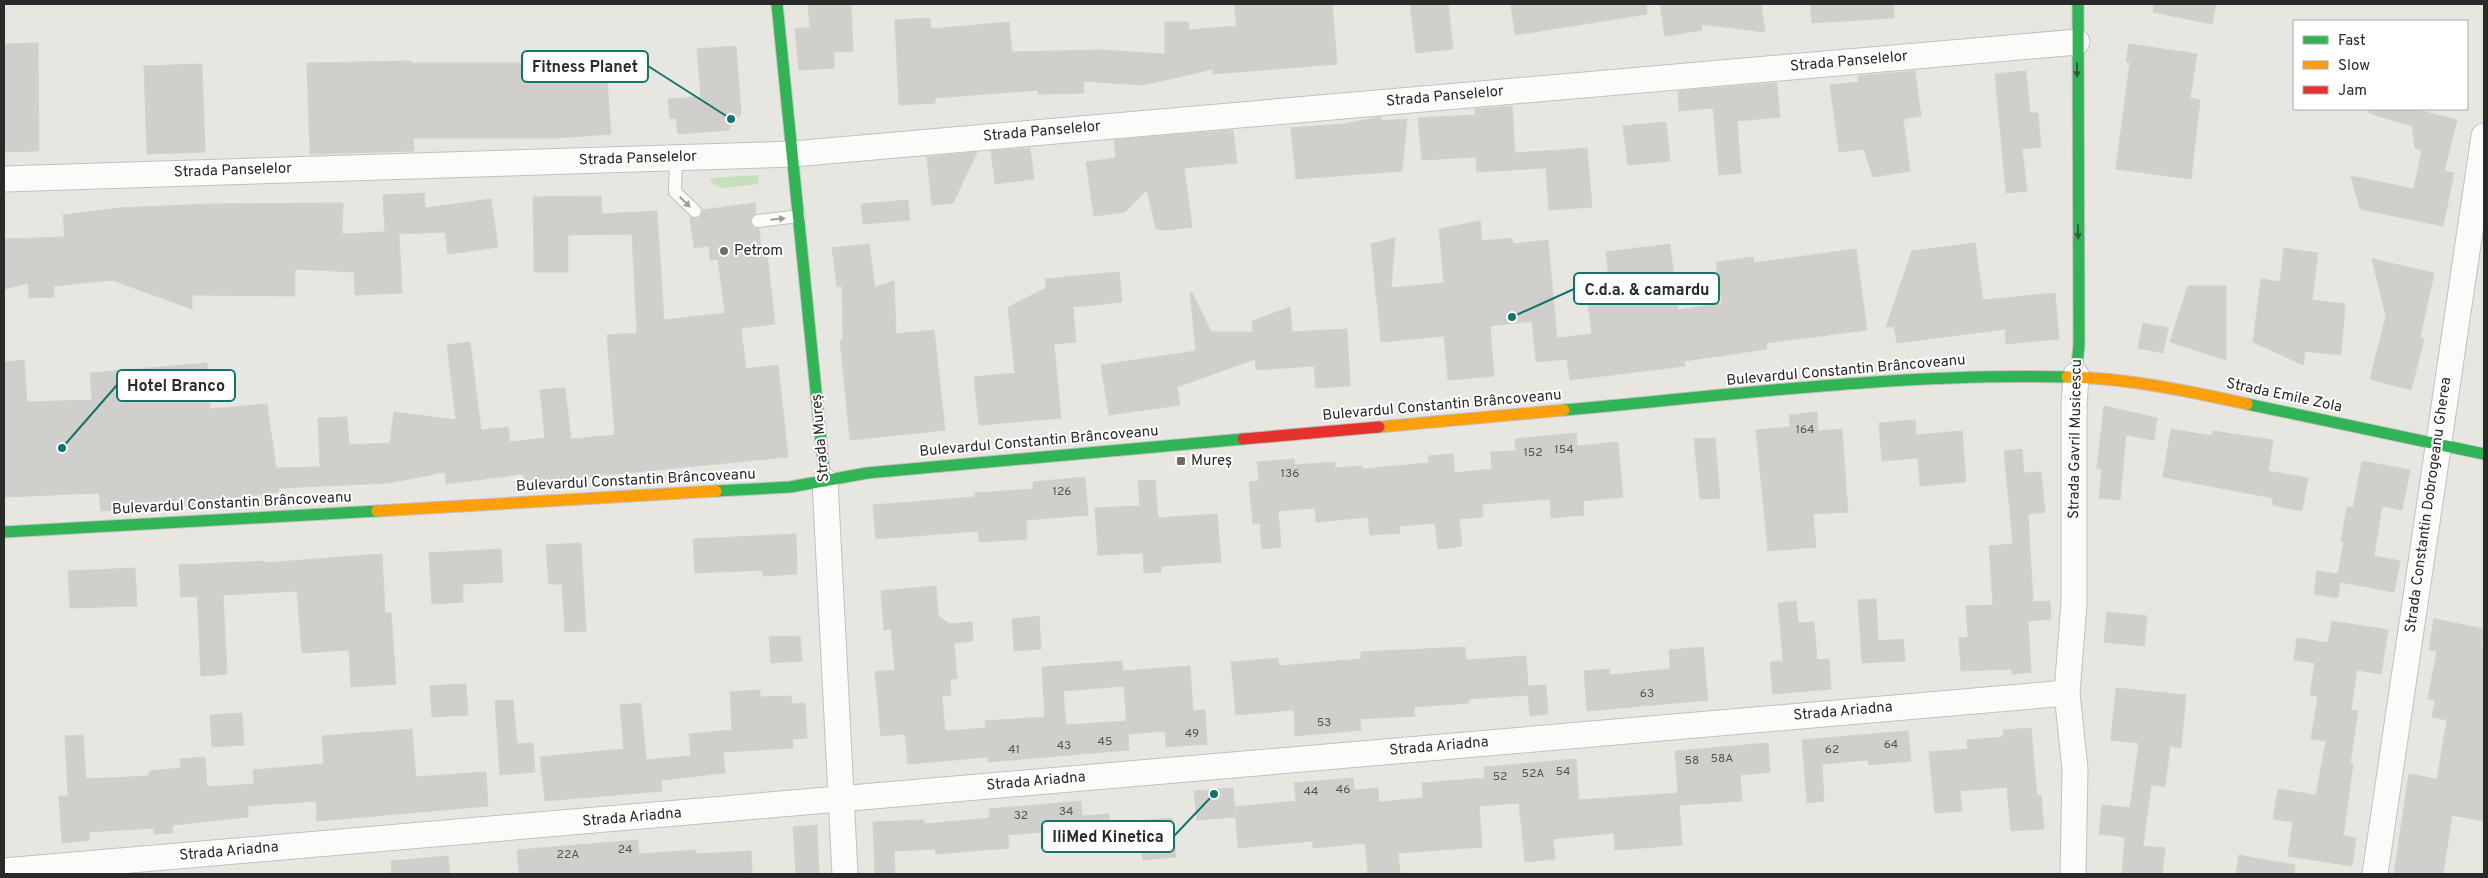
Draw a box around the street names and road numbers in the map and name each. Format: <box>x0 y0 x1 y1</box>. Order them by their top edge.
street label: Strada Panselelor <box>1789 47 1909 77</box>
street label: Strada Panselelor <box>1385 82 1505 112</box>
street label: Strada Panselelor <box>982 117 1102 147</box>
street label: Strada Panselelor <box>579 147 697 171</box>
street label: Strada Panselelor <box>174 159 292 183</box>
street label: Bulevardul Constantin Brâncoveanu <box>1726 351 1966 391</box>
street label: Strada Gavril Musicescu <box>2065 359 2087 519</box>
street label: Strada Emile Zola <box>2224 374 2344 418</box>
street label: Strada Constantin Dobrogeanu Gherea <box>2402 376 2456 634</box>
street label: Bulevardul Constantin Brâncoveanu <box>1322 386 1562 426</box>
street label: Strada Mureș <box>808 393 834 483</box>
street label: Bulevardul Constantin Brâncoveanu <box>919 422 1159 462</box>
street label: Bulevardul Constantin Brâncoveanu <box>516 465 756 497</box>
street label: Bulevardul Constantin Brâncoveanu <box>112 488 352 520</box>
street label: Strada Ariadna <box>1793 698 1893 726</box>
street label: Strada Ariadna <box>1389 733 1489 761</box>
street label: Strada Ariadna <box>986 768 1086 796</box>
street label: Strada Ariadna <box>582 804 682 832</box>
street label: Strada Ariadna <box>179 838 279 866</box>

